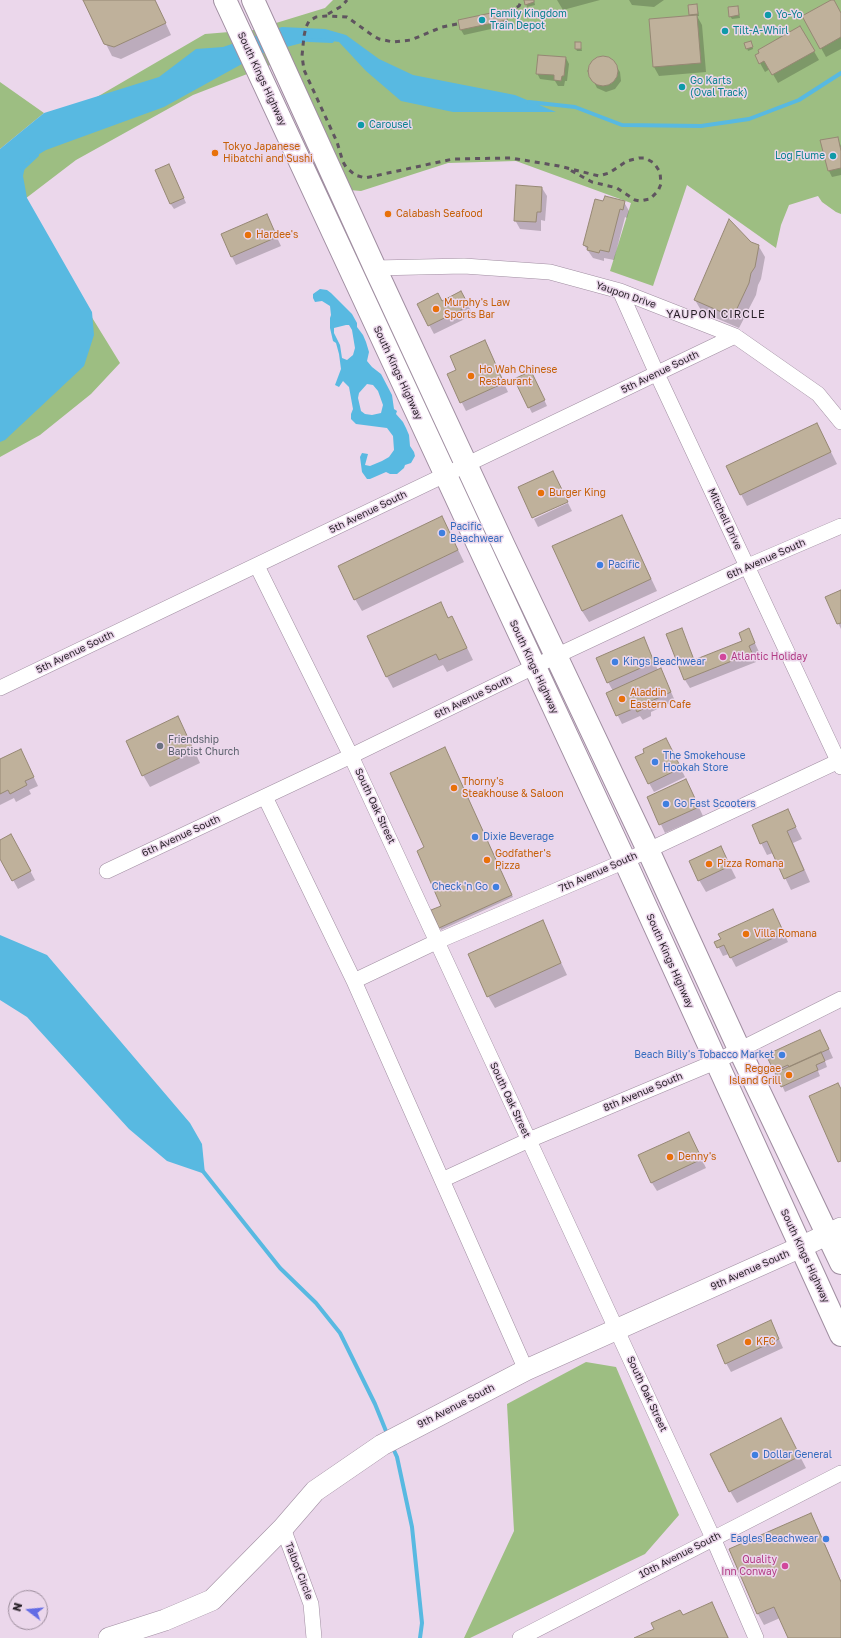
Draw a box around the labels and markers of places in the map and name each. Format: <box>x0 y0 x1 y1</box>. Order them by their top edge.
place label: Family Kingdom Train Depot <box>490 8 567 32</box>
place label: Yo-Yo <box>776 9 803 21</box>
marker: Yo-Yo <box>763 10 773 20</box>
marker: Family Kingdom Train Depot <box>477 15 487 25</box>
place label: Tilt-A-Whirl <box>733 25 789 37</box>
marker: Tilt-A-Whirl <box>720 26 730 36</box>
place label: Go Karts (Oval Track) <box>690 75 747 98</box>
marker: Go Karts (Oval Track) <box>677 82 687 92</box>
place label: Carousel <box>369 119 412 131</box>
marker: Carousel <box>356 120 366 130</box>
place label: Tokyo Japanese Hibatchi and Sushi <box>223 141 313 164</box>
marker: Tokyo Japanese Hibatchi and Sushi <box>210 148 220 158</box>
place label: Log Flume <box>775 150 825 162</box>
marker: Log Flume <box>828 151 838 161</box>
place label: Calabash Seafood <box>396 208 483 220</box>
marker: Calabash Seafood <box>383 209 393 219</box>
place label: Hardee's <box>256 229 298 241</box>
marker: Hardee's <box>243 230 253 240</box>
place label: Murphy's Law Sports Bar <box>444 297 510 320</box>
marker: Murphy's Law Sports Bar <box>431 304 441 314</box>
place label: Ho Wah Chinese Restaurant <box>479 364 557 388</box>
marker: Ho Wah Chinese Restaurant <box>466 371 476 381</box>
place label: Burger King <box>549 487 606 499</box>
marker: Burger King <box>536 488 546 498</box>
place label: Pacific Beachwear <box>450 521 503 544</box>
marker: Pacific Beachwear <box>437 528 447 538</box>
place label: Pacific <box>608 559 640 571</box>
marker: Pacific <box>595 560 605 570</box>
place label: Atlantic Holiday <box>731 651 808 663</box>
marker: Atlantic Holiday <box>718 652 728 662</box>
place label: Kings Beachwear <box>623 656 706 668</box>
marker: Kings Beachwear <box>610 657 620 667</box>
place label: Aladdin Eastern Cafe <box>630 687 691 710</box>
marker: Aladdin Eastern Cafe <box>617 694 627 704</box>
place label: Friendship Baptist Church <box>168 734 239 758</box>
marker: Friendship Baptist Church <box>155 741 165 751</box>
place label: The Smokehouse Hookah Store <box>663 750 745 774</box>
marker: The Smokehouse Hookah Store <box>650 757 660 767</box>
place label: Thorny's Steakhouse & Saloon <box>462 776 564 800</box>
marker: Thorny's Steakhouse & Saloon <box>449 783 459 793</box>
place label: Go Fast Scooters <box>674 798 756 810</box>
marker: Go Fast Scooters <box>661 799 671 809</box>
place label: Dixie Beverage <box>483 831 554 843</box>
marker: Dixie Beverage <box>470 832 480 842</box>
place label: Godfather's Pizza <box>495 848 551 872</box>
marker: Godfather's Pizza <box>482 855 492 865</box>
place label: Pizza Romana <box>717 858 784 870</box>
marker: Pizza Romana <box>704 859 714 869</box>
place label: Check 'n Go <box>432 881 488 893</box>
marker: Check 'n Go <box>491 882 501 892</box>
place label: Villa Romana <box>754 928 817 940</box>
marker: Villa Romana <box>741 929 751 939</box>
place label: Beach Billy's Tobacco Market <box>634 1049 774 1061</box>
marker: Beach Billy's Tobacco Market <box>777 1050 787 1060</box>
place label: Reggae Island Grill <box>729 1063 781 1086</box>
marker: Reggae Island Grill <box>784 1070 794 1080</box>
place label: Denny's <box>678 1151 716 1163</box>
marker: Denny's <box>665 1152 675 1162</box>
place label: KFC <box>756 1336 776 1348</box>
marker: KFC <box>743 1337 753 1347</box>
place label: Dollar General <box>763 1449 832 1461</box>
marker: Dollar General <box>750 1450 760 1460</box>
place label: Eagles Beachwear <box>731 1533 818 1545</box>
marker: Eagles Beachwear <box>821 1534 831 1544</box>
place label: Quality Inn Conway <box>721 1554 777 1578</box>
marker: Quality Inn Conway <box>780 1561 790 1571</box>

